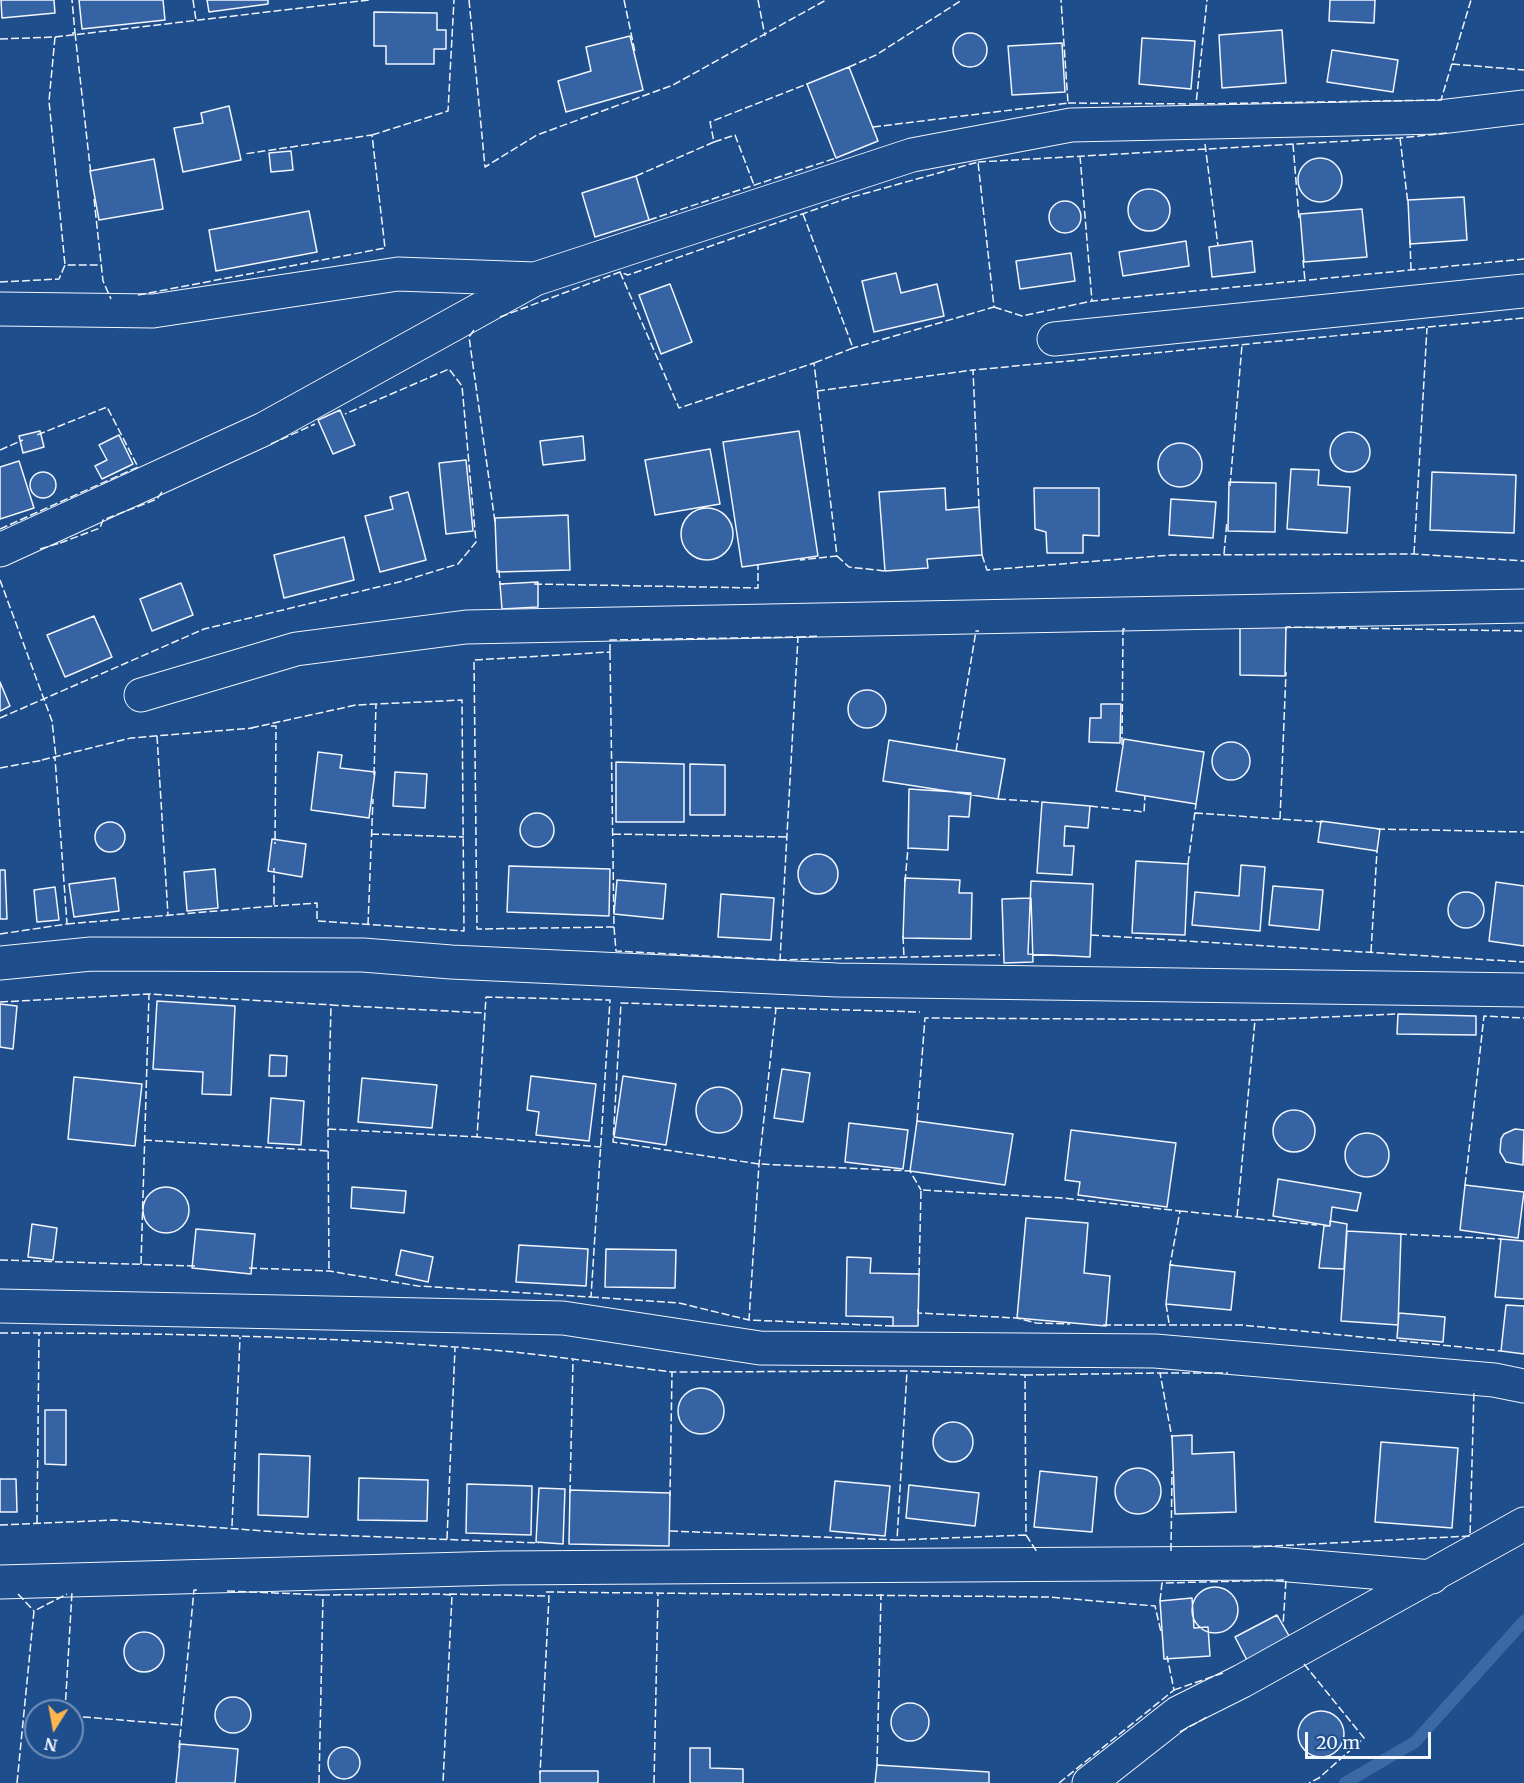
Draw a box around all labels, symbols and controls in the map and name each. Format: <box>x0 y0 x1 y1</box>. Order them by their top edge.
north arrow <box>24 1699 84 1759</box>
scale bar <box>1308 1720 1434 1758</box>
text: 20 m <box>1316 1731 1360 1754</box>
text: N <box>43 1734 59 1756</box>

